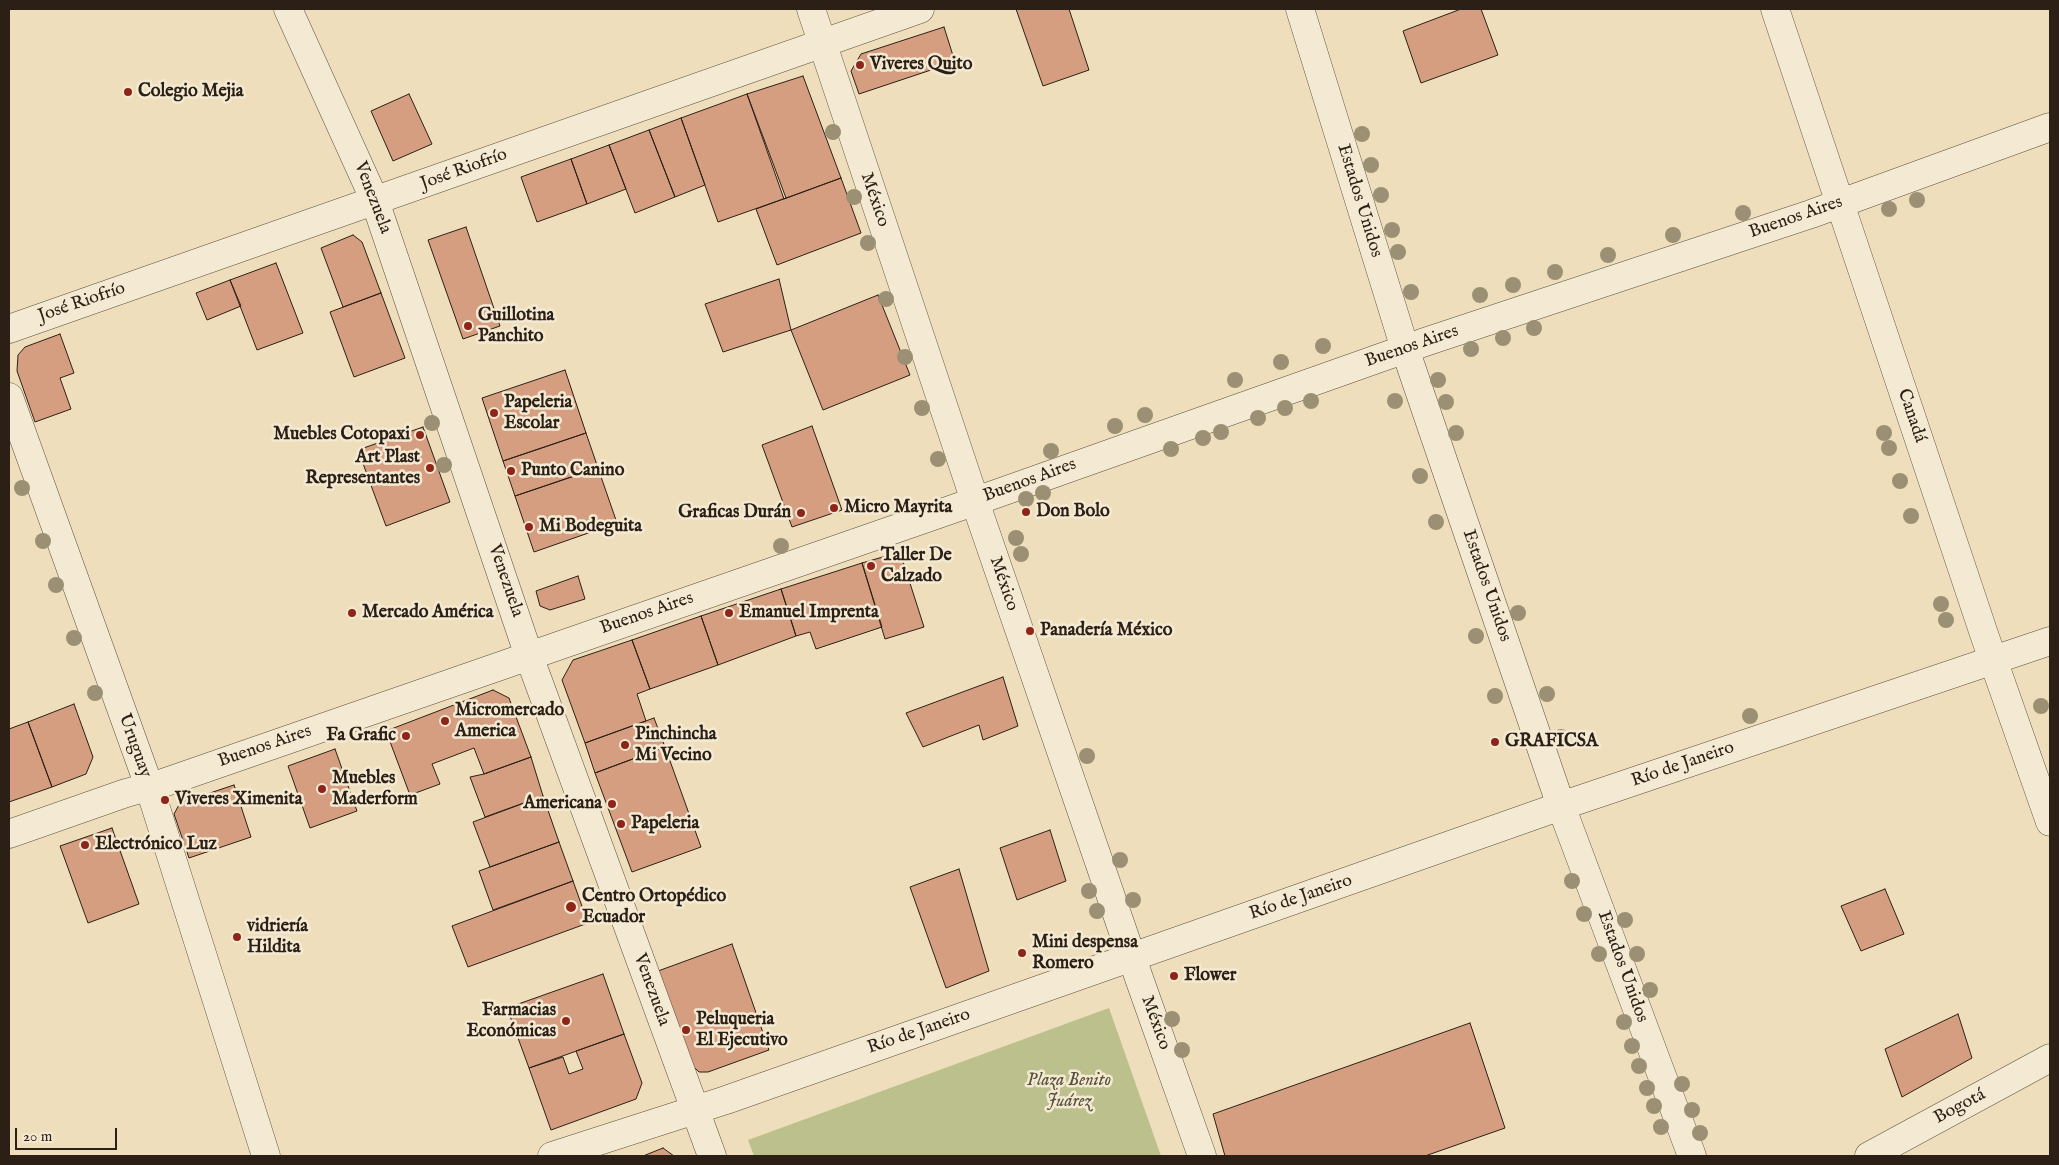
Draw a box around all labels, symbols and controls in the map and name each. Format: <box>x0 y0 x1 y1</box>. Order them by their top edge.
place label: Viveres Quito <box>870 54 972 76</box>
marker: Viveres Quito <box>854 59 866 71</box>
place label: Colegio Mejia <box>138 81 244 103</box>
marker: Colegio Mejia <box>122 86 134 98</box>
street label: Estados Unidos <box>1332 142 1386 260</box>
street label: José Riofrío <box>418 144 510 196</box>
street label: Venezuela <box>348 159 396 237</box>
street label: México <box>855 170 893 230</box>
street label: Buenos Aires <box>1747 192 1845 244</box>
street label: José Riofrío <box>36 278 128 328</box>
place label: Guillotina Panchito <box>478 305 554 348</box>
marker: Guillotina Panchito <box>462 320 474 332</box>
street label: Buenos Aires <box>1363 321 1461 373</box>
street label: Canadá <box>1892 386 1930 446</box>
place label: Papeleria Escolar <box>504 392 572 434</box>
marker: Papeleria Escolar <box>488 407 500 419</box>
place label: Muebles Cotopaxi <box>273 424 410 446</box>
marker: Muebles Cotopaxi <box>414 429 426 441</box>
place label: Art Plast Representantes <box>305 447 420 489</box>
street label: Buenos Aires <box>981 454 1079 508</box>
place label: Punto Canino <box>521 460 624 482</box>
marker: Art Plast Representantes <box>424 462 436 474</box>
marker: Punto Canino <box>505 465 517 477</box>
place label: Micro Mayrita <box>844 497 952 519</box>
place label: Don Bolo <box>1036 501 1110 523</box>
place label: Graficas Durán <box>678 502 791 524</box>
marker: Micro Mayrita <box>828 502 840 514</box>
marker: Don Bolo <box>1020 506 1032 518</box>
marker: Graficas Durán <box>795 507 807 519</box>
place label: Mi Bodeguita <box>539 516 642 538</box>
marker: Mi Bodeguita <box>523 521 535 533</box>
street label: Estados Unidos <box>1457 527 1515 645</box>
street label: Venezuela <box>482 542 528 620</box>
place label: Taller De Calzado <box>881 545 952 588</box>
street label: México <box>984 554 1022 614</box>
marker: Taller De Calzado <box>865 560 877 572</box>
street label: Buenos Aires <box>598 588 696 640</box>
place label: Mercado América <box>362 602 494 624</box>
place label: Emanuel Imprenta <box>739 602 879 624</box>
marker: Mercado América <box>346 607 358 619</box>
marker: Emanuel Imprenta <box>723 607 735 619</box>
place label: Panadería México <box>1040 620 1172 642</box>
marker: Panadería México <box>1024 625 1036 637</box>
place label: Micromercado America <box>455 700 564 742</box>
street label: Uruguay <box>113 711 155 781</box>
marker: Micromercado America <box>439 715 451 727</box>
street label: Buenos Aires <box>216 721 314 773</box>
place label: Pinchincha Mi Vecino <box>635 724 717 766</box>
place label: Fa Grafic <box>326 725 396 747</box>
marker: Fa Grafic <box>400 730 412 742</box>
place label: GRAFICSA <box>1505 731 1598 753</box>
marker: GRAFICSA <box>1489 736 1501 748</box>
street label: Río de Janeiro <box>1629 737 1737 793</box>
marker: Pinchincha Mi Vecino <box>619 739 631 751</box>
place label: Muebles Maderform <box>332 768 418 811</box>
marker: Muebles Maderform <box>316 783 328 795</box>
place label: Viveres Ximenita <box>175 789 303 811</box>
place label: Americana <box>524 793 602 815</box>
marker: Viveres Ximenita <box>159 794 171 806</box>
marker: Americana <box>606 798 618 810</box>
place label: Papeleria <box>631 813 699 835</box>
marker: Papeleria <box>615 818 627 830</box>
place label: Electrónico Luz <box>95 834 217 856</box>
marker: Electrónico Luz <box>79 839 91 851</box>
street label: Río de Janeiro <box>1247 870 1355 926</box>
place label: Centro Ortopédico Ecuador <box>582 886 726 929</box>
marker: Centro Ortopédico Ecuador <box>564 900 578 914</box>
street label: Estados Unidos <box>1592 908 1652 1026</box>
place label: vidriería Hildita <box>247 916 308 959</box>
marker: vidriería Hildita <box>231 931 243 943</box>
place label: Mini despensa Romero <box>1032 932 1138 974</box>
marker: Mini despensa Romero <box>1016 947 1028 959</box>
street label: Venezuela <box>628 951 674 1029</box>
place label: Flower <box>1184 965 1236 987</box>
marker: Flower <box>1168 970 1180 982</box>
street label: México <box>1135 993 1175 1053</box>
place label: Farmacias Económicas <box>466 1000 556 1042</box>
street label: Río de Janeiro <box>865 1004 973 1060</box>
place label: Peluqueria El Ejecutivo <box>696 1009 788 1052</box>
marker: Farmacias Económicas <box>560 1015 572 1027</box>
marker: Peluqueria El Ejecutivo <box>680 1024 692 1036</box>
park label: Plaza Benito Juárez <box>1027 1070 1111 1112</box>
street label: Bogotá <box>1931 1085 1989 1129</box>
scale bar <box>18 1118 120 1150</box>
text: 20 m <box>23 1127 52 1146</box>

